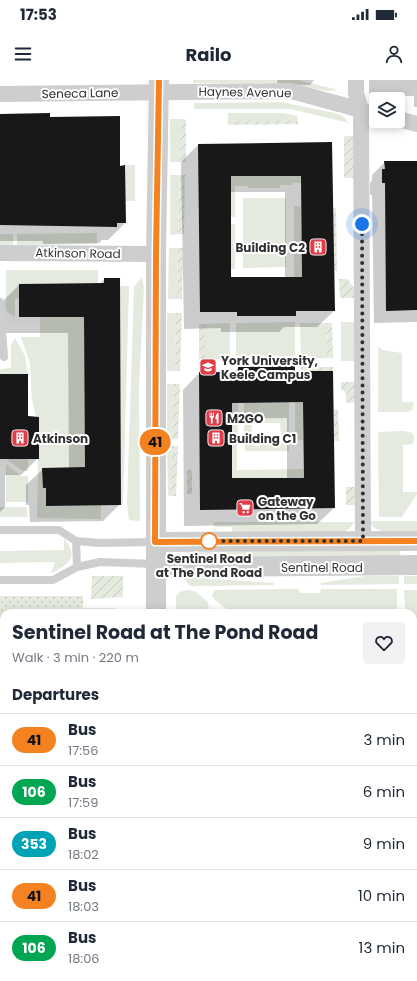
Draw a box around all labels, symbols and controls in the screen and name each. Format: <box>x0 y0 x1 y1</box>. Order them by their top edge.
text: 17:53 <box>20 4 57 25</box>
text: Railo <box>185 42 232 67</box>
icon: menu <box>12 43 34 65</box>
icon: person <box>383 43 405 65</box>
street label: Haynes Avenue <box>198 83 292 101</box>
street label: Seneca Lane <box>42 84 118 102</box>
map controls <box>369 92 405 128</box>
button: layers <box>369 92 405 128</box>
your location <box>352 214 372 234</box>
building icon: Building C2 <box>308 237 328 257</box>
place label: Building C2 <box>235 239 305 256</box>
street label: Atkinson Road <box>35 244 121 262</box>
place label: York University, Keele Campus <box>221 352 318 383</box>
school or university icon: York University, Keele Campus <box>198 357 218 377</box>
restaurant icon: M2GO <box>204 408 224 428</box>
place label: M2GO <box>227 410 264 427</box>
building icon: Atkinson <box>10 428 30 448</box>
building icon: Building C1 <box>206 428 226 448</box>
line badge: 41 <box>137 429 173 455</box>
place label: Atkinson <box>33 430 88 447</box>
place label: Building C1 <box>229 430 296 447</box>
text: 41 <box>148 432 162 452</box>
place label: Gateway on the Go <box>258 493 316 524</box>
supermarket icon: Gateway on the Go <box>235 498 255 518</box>
marker: Sentinel Road at The Pond Road <box>200 532 218 550</box>
place label: Sentinel Road at The Pond Road <box>156 550 262 581</box>
street label: Sentinel Road <box>281 559 363 576</box>
text: Sentinel Road at The Pond Road <box>12 619 318 646</box>
button: heart <box>363 622 405 664</box>
text: Walk · 3 min · 220 m <box>12 648 139 667</box>
text: Departures <box>12 684 99 705</box>
text: Bus <box>68 719 96 740</box>
text: 3 min <box>363 729 405 750</box>
text: 41 <box>27 730 41 750</box>
text: 17:56 <box>68 741 98 760</box>
text: Bus <box>68 771 96 792</box>
text: 6 min <box>363 781 405 802</box>
text: 106 <box>22 782 46 802</box>
text: 17:59 <box>68 793 98 812</box>
text: Bus <box>68 823 96 844</box>
text: 9 min <box>363 833 405 854</box>
text: 353 <box>21 834 47 854</box>
text: 18:02 <box>68 845 99 864</box>
text: Bus <box>68 875 96 896</box>
text: 10 min <box>358 885 405 906</box>
text: 41 <box>27 886 41 906</box>
text: 18:03 <box>68 897 99 916</box>
text: Bus <box>68 927 96 948</box>
text: 13 min <box>359 937 405 958</box>
text: 106 <box>22 938 46 958</box>
text: 18:06 <box>68 949 100 968</box>

